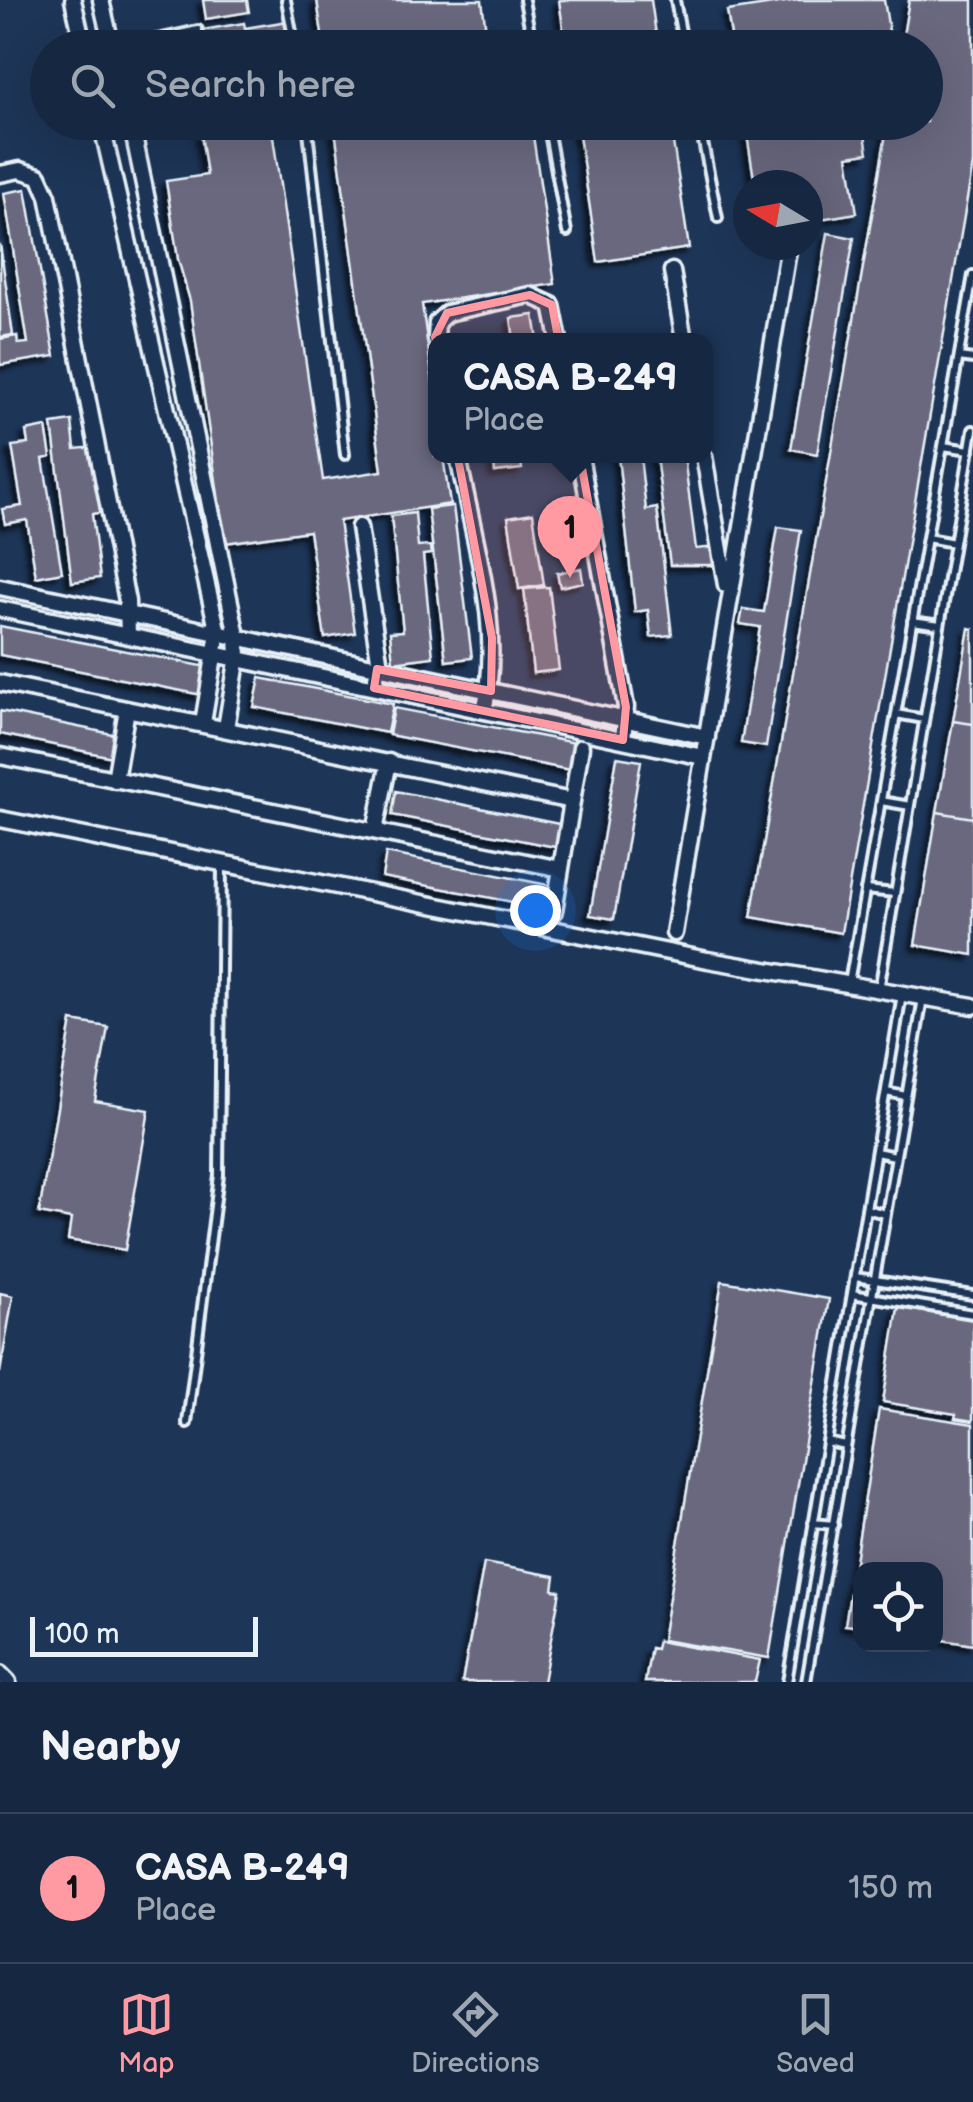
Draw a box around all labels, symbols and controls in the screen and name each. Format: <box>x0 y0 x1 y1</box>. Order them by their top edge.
search box <box>30 30 943 140</box>
icon: search <box>65 58 120 113</box>
text: Search here <box>145 63 356 108</box>
north arrow <box>733 170 823 260</box>
popup <box>428 333 713 463</box>
text: CASA B-249 <box>463 356 678 401</box>
text: Place <box>463 401 544 440</box>
pin: 1 <box>538 496 602 578</box>
your location <box>510 885 561 936</box>
map controls <box>853 1562 943 1652</box>
button: locate <box>853 1562 943 1652</box>
scale bar <box>30 1612 258 1656</box>
text: 100 m <box>45 1618 119 1651</box>
text: Nearby <box>40 1722 180 1773</box>
text: CASA B-249 <box>135 1846 350 1891</box>
text: 1 <box>66 1869 79 1908</box>
text: 150 m <box>848 1869 933 1908</box>
text: Place <box>135 1891 216 1930</box>
tab: Map <box>118 1987 175 2080</box>
tab: Directions <box>411 1987 540 2080</box>
tab: Saved <box>776 1987 855 2080</box>

